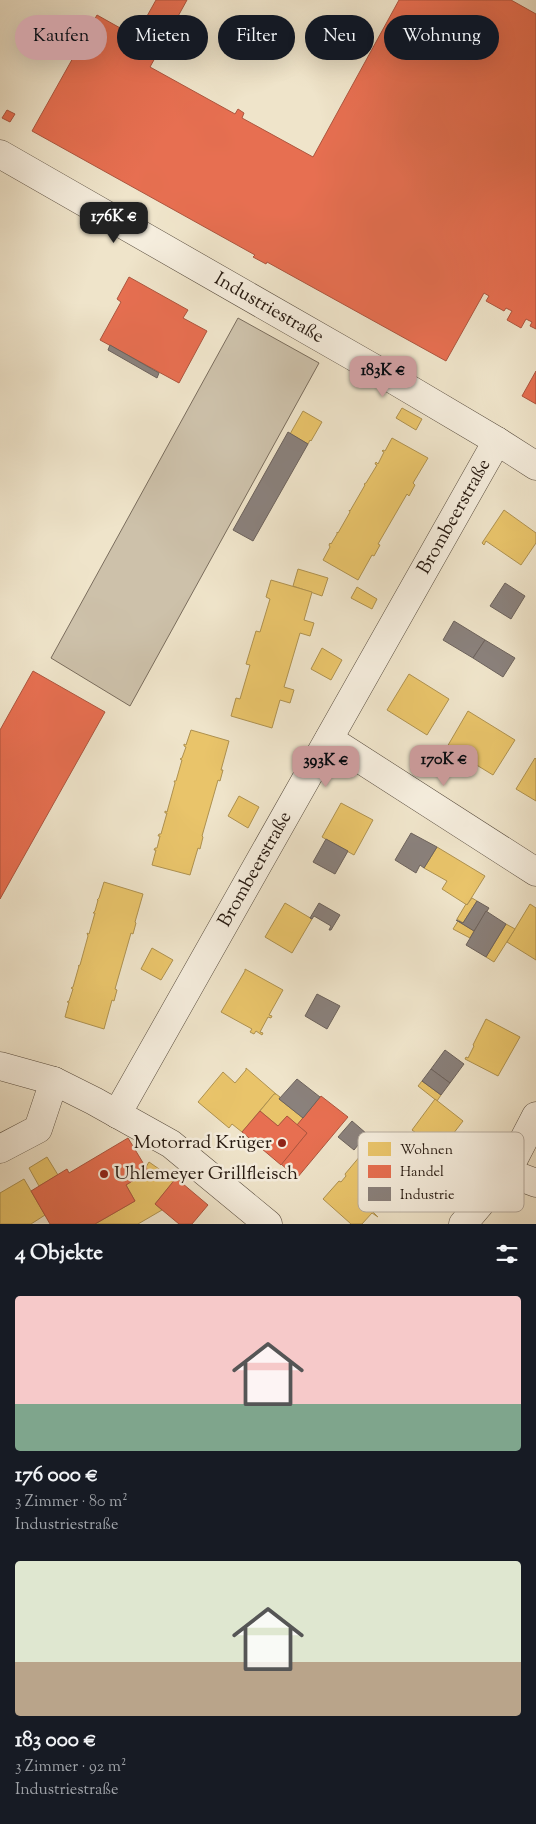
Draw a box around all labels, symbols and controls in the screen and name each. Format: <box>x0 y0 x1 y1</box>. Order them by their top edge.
chip: Kaufen <box>15 15 107 60</box>
chip: Mieten <box>117 15 208 60</box>
chip: Filter <box>218 15 295 60</box>
chip: Neu <box>305 15 374 60</box>
chip: Wohnung <box>384 15 499 60</box>
pin: 176K € <box>73 202 155 244</box>
text: 176K € <box>91 206 137 229</box>
street label: Industriestraße <box>209 266 329 350</box>
pin: 183K € <box>342 356 424 398</box>
text: 183K € <box>361 360 405 383</box>
street label: Brombeerstraße <box>411 454 498 579</box>
pin: 170K € <box>403 744 485 787</box>
pin: 393K € <box>285 746 367 788</box>
text: 170K € <box>421 749 467 772</box>
text: 393K € <box>303 750 349 773</box>
street label: Brombeerstraße <box>212 806 299 932</box>
place label: Motorrad Krüger <box>134 1130 272 1157</box>
legend <box>358 1132 524 1212</box>
marker: Motorrad Krüger <box>276 1137 288 1149</box>
text: Wohnen <box>400 1141 453 1161</box>
place label: Uhlemeyer Grillfleisch <box>114 1161 298 1188</box>
text: Handel <box>400 1163 444 1183</box>
marker: Uhlemeyer Grillfleisch <box>98 1168 110 1180</box>
text: Industrie <box>400 1186 455 1206</box>
text: 4 Objekte <box>15 1239 103 1269</box>
icon: filters <box>493 1240 521 1268</box>
icon: home <box>223 1329 313 1419</box>
text: 176 000 € <box>15 1461 98 1491</box>
text: 3 Zimmer · 80 m² <box>15 1491 128 1514</box>
text: Industriestraße <box>15 1514 118 1537</box>
icon: home <box>223 1594 313 1684</box>
text: 183 000 € <box>15 1726 96 1756</box>
text: 3 Zimmer · 92 m² <box>15 1756 126 1779</box>
text: Industriestraße <box>15 1779 118 1802</box>

